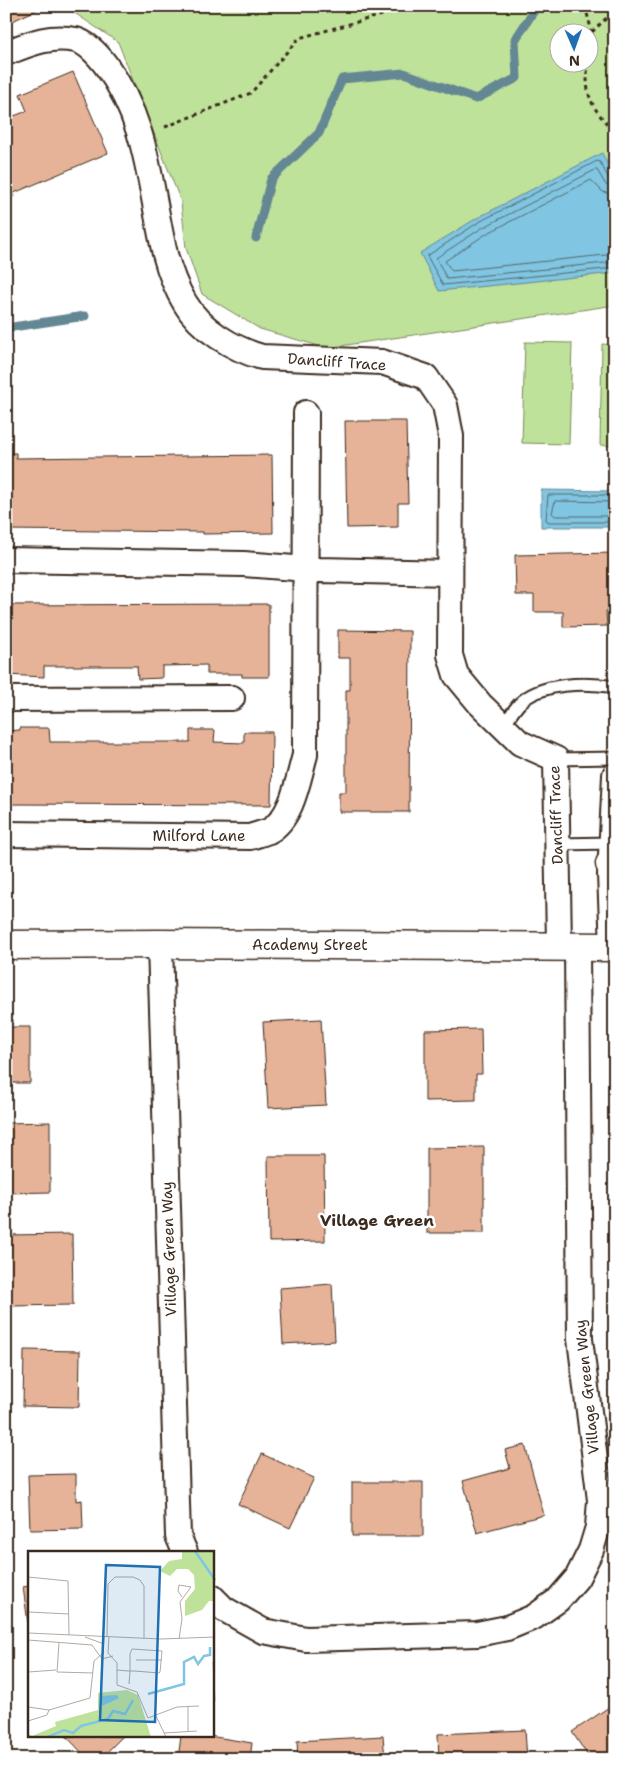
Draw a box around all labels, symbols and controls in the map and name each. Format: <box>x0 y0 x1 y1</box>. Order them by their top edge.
north arrow <box>548 22 598 72</box>
text: N <box>569 52 580 70</box>
street label: Dancliff Trace <box>287 349 387 375</box>
street label: Dancliff Trace <box>544 765 568 865</box>
street label: Milford Lane <box>153 826 245 846</box>
street label: Academy Street <box>252 935 368 955</box>
street label: Village Green Way <box>157 1181 181 1317</box>
district label: Village Green <box>320 1210 434 1231</box>
street label: Village Green Way <box>570 1319 604 1455</box>
inset map <box>28 1551 214 1738</box>

